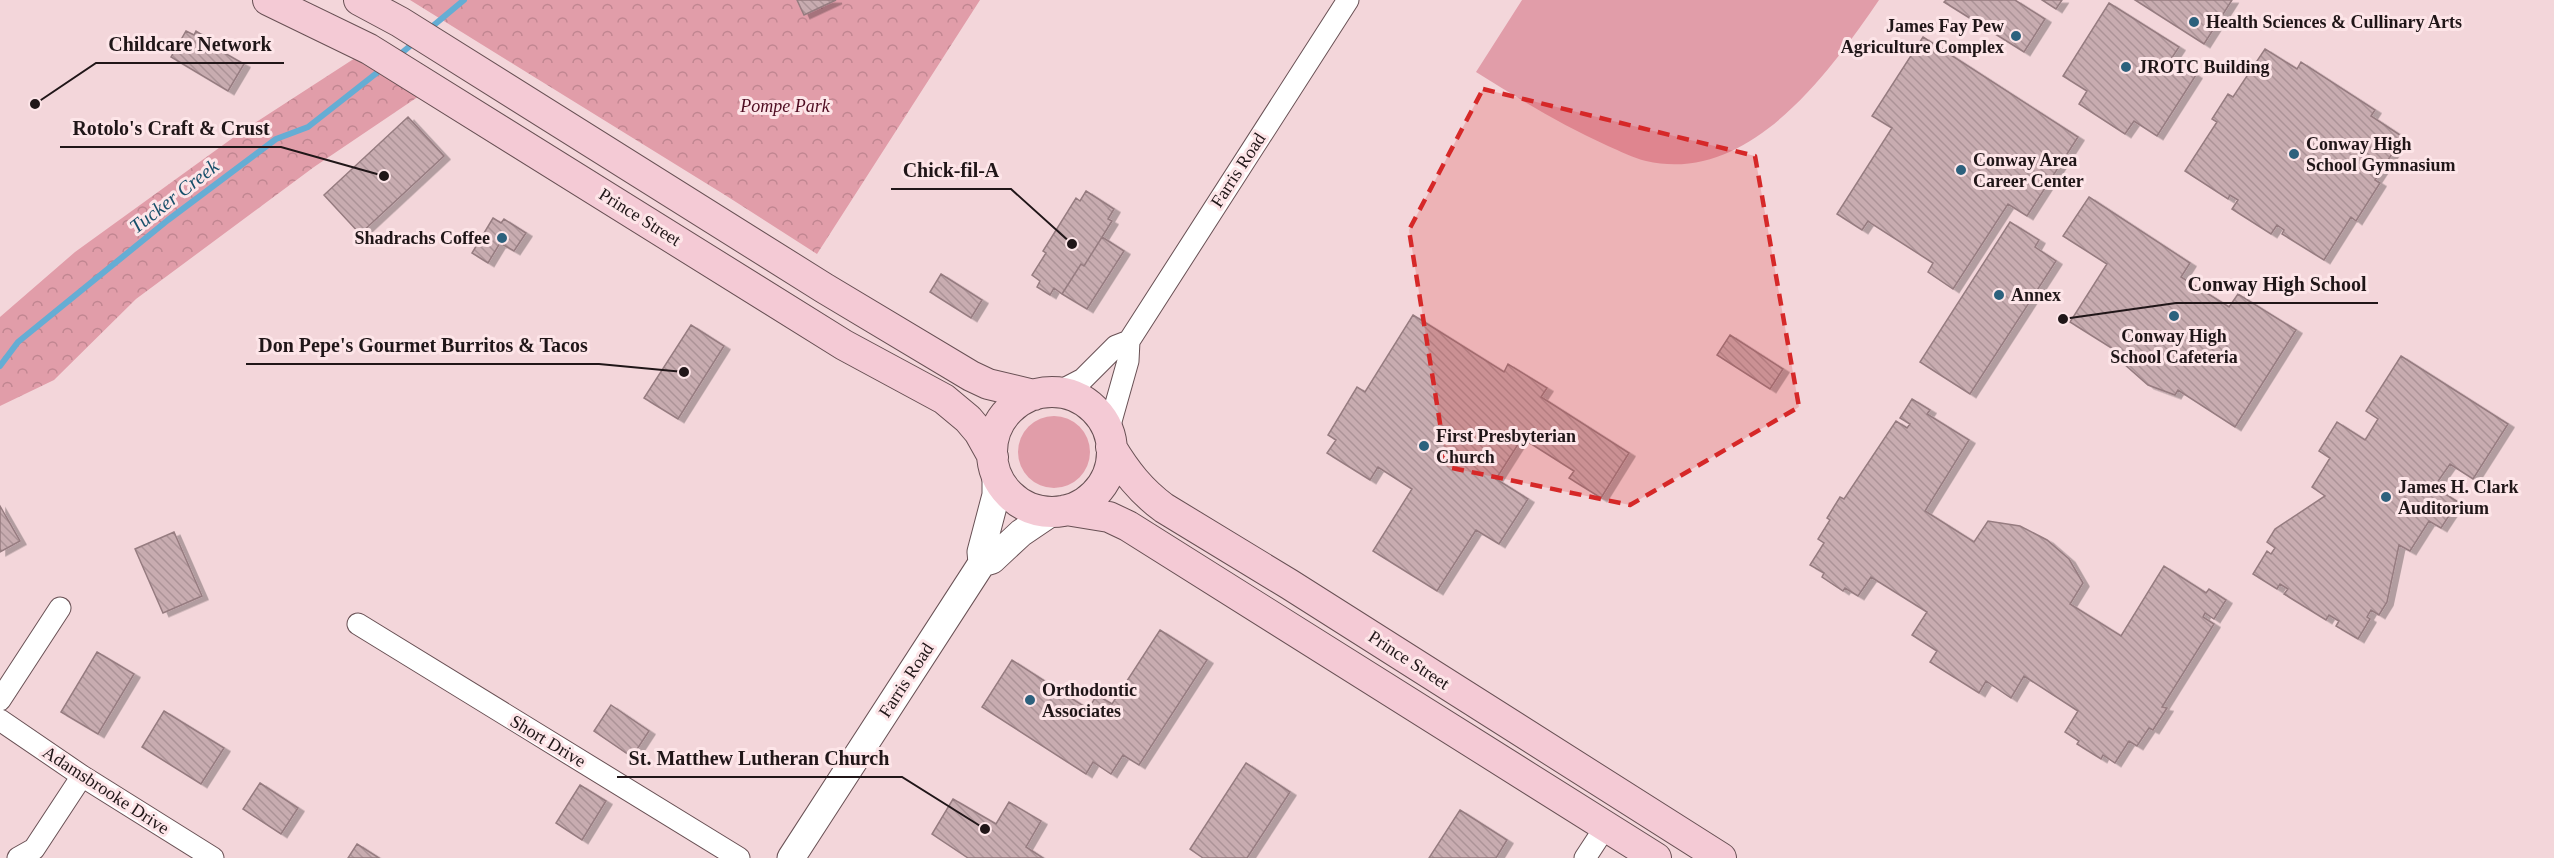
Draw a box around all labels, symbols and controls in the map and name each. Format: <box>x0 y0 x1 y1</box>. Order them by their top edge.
place label: Health Sciences & Cullinary Arts <box>2206 12 2462 32</box>
marker: Health Sciences & Cullinary Arts <box>2187 15 2201 29</box>
place label: James Fay Pew Agriculture Complex <box>1841 16 2004 57</box>
callout: Childcare Network <box>96 25 284 63</box>
marker: James Fay Pew Agriculture Complex <box>2009 29 2023 43</box>
text: Childcare Network <box>108 33 273 55</box>
place label: JROTC Building <box>2138 57 2270 77</box>
marker: JROTC Building <box>2119 60 2133 74</box>
park label: Pompe Park <box>739 96 831 116</box>
callout: Rotolo's Craft & Crust <box>60 109 281 147</box>
text: Rotolo's Craft & Crust <box>72 117 270 139</box>
street label: Farris Road <box>1207 129 1269 211</box>
place label: Conway High School Gymnasium <box>2306 134 2456 175</box>
marker: Conway High School Gymnasium <box>2287 147 2301 161</box>
place label: Conway Area Career Center <box>1973 150 2084 191</box>
callout: Chick-fil-A <box>891 151 1011 189</box>
water label: Tucker Creek <box>125 154 224 237</box>
text: Chick-fil-A <box>903 159 1000 181</box>
marker: Conway Area Career Center <box>1954 163 1968 177</box>
street label: Prince Street <box>595 184 685 250</box>
place label: Shadrachs Coffee <box>355 228 490 248</box>
marker: Shadrachs Coffee <box>495 231 509 245</box>
callout: Conway High School <box>2176 265 2378 303</box>
text: Conway High School <box>2188 273 2367 296</box>
place label: Annex <box>2011 285 2061 305</box>
marker: Annex <box>1992 288 2006 302</box>
marker: Conway High School Cafeteria <box>2167 309 2181 323</box>
callout: Don Pepe's Gourmet Burritos & Tacos <box>246 326 599 364</box>
place label: Conway High School Cafeteria <box>2110 326 2238 367</box>
text: Don Pepe's Gourmet Burritos & Tacos <box>258 334 588 357</box>
place label: First Presbyterian Church <box>1436 426 1576 467</box>
marker: First Presbyterian Church <box>1417 439 1431 453</box>
place label: James H. Clark Auditorium <box>2398 477 2519 518</box>
marker: James H. Clark Auditorium <box>2379 490 2393 504</box>
street label: Prince Street <box>1365 626 1453 694</box>
street label: Farris Road <box>875 639 937 721</box>
place label: Orthodontic Associates <box>1042 680 1137 721</box>
marker: Orthodontic Associates <box>1023 693 1037 707</box>
street label: Short Drive <box>507 711 589 771</box>
callout: St. Matthew Lutheran Church <box>617 739 902 777</box>
street label: Adamsbrooke Drive <box>39 742 173 838</box>
text: St. Matthew Lutheran Church <box>629 747 889 769</box>

